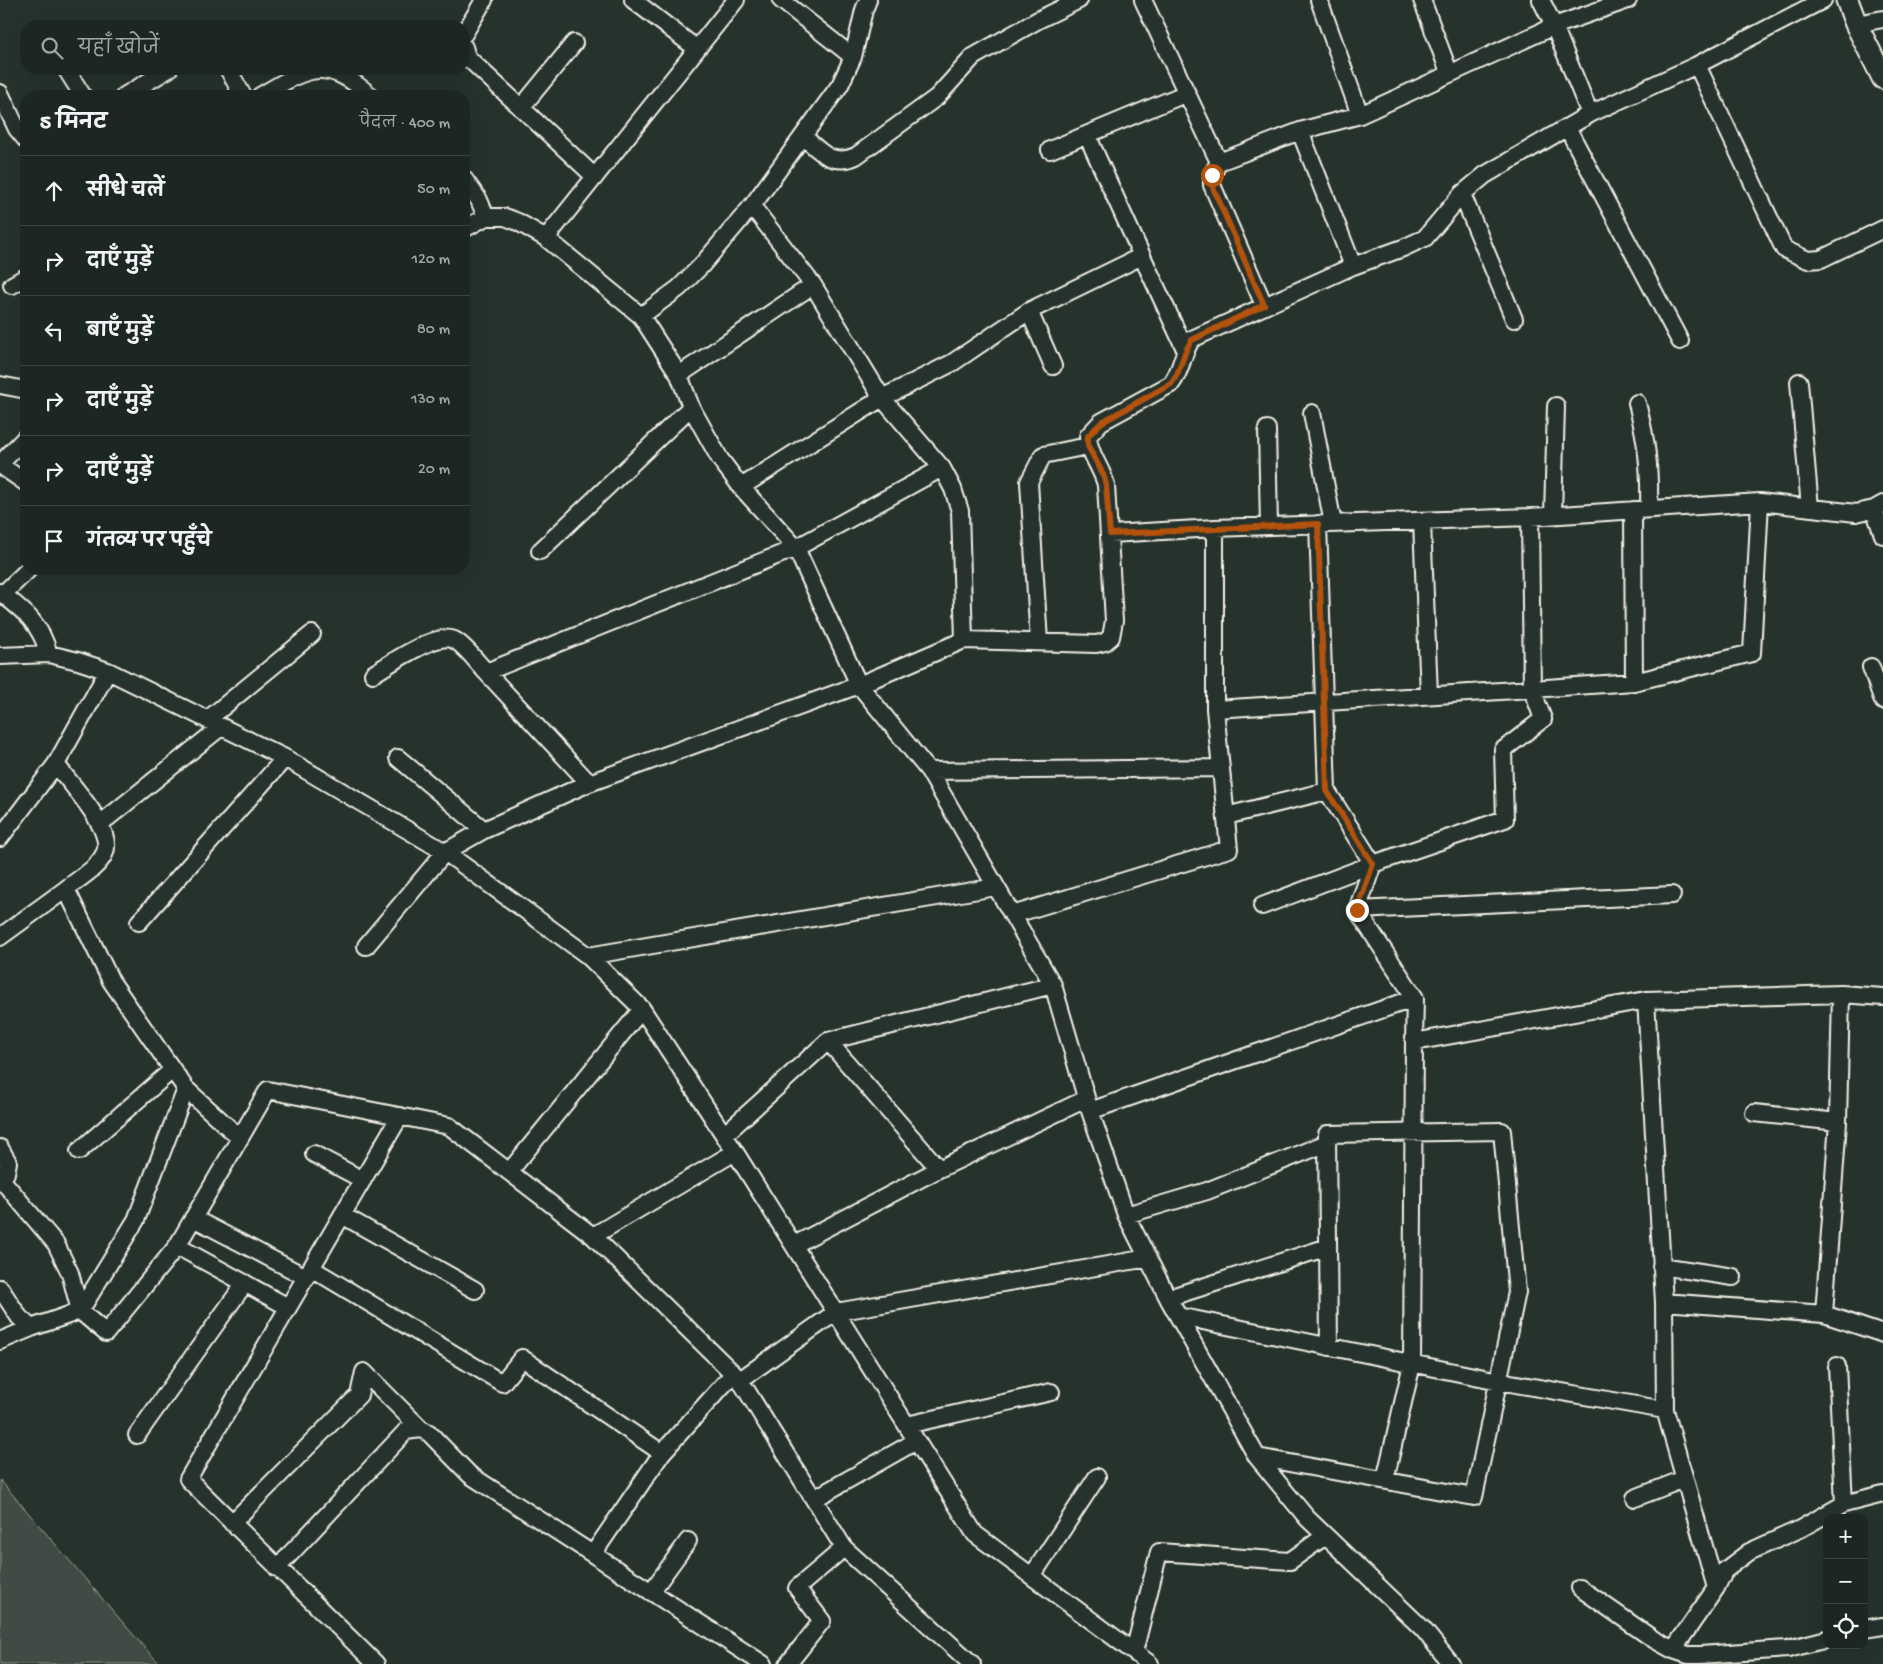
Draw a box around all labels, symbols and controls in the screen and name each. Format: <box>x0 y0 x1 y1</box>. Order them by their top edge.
search box <box>20 20 470 75</box>
icon: search <box>38 34 66 62</box>
text: यहाँ खोजें <box>78 38 159 61</box>
text: 5 मिनट <box>40 112 107 137</box>
text: पैदल · 400 m <box>359 115 450 134</box>
route start <box>1201 164 1224 187</box>
icon: ahead <box>40 177 68 205</box>
text: सीधे चलें <box>87 181 164 204</box>
text: 50 m <box>417 181 450 200</box>
icon: right <box>40 247 68 275</box>
text: दाएँ मुड़ें <box>87 251 153 274</box>
text: 120 m <box>411 251 450 270</box>
icon: left <box>40 317 68 345</box>
text: बाएँ मुड़ें <box>87 321 153 344</box>
text: 80 m <box>417 321 450 340</box>
icon: right <box>40 387 68 415</box>
text: दाएँ मुड़ें <box>87 391 153 414</box>
text: 130 m <box>411 391 450 410</box>
icon: right <box>40 457 68 485</box>
text: दाएँ मुड़ें <box>87 461 153 484</box>
text: 20 m <box>418 461 450 480</box>
icon: arrive <box>40 527 68 555</box>
text: गंतव्य पर पहुँचे <box>87 531 211 554</box>
route end <box>1346 899 1369 922</box>
map controls <box>1823 1514 1868 1649</box>
button: + <box>1823 1514 1868 1559</box>
button: − <box>1823 1559 1868 1604</box>
button: locate <box>1823 1604 1868 1649</box>

